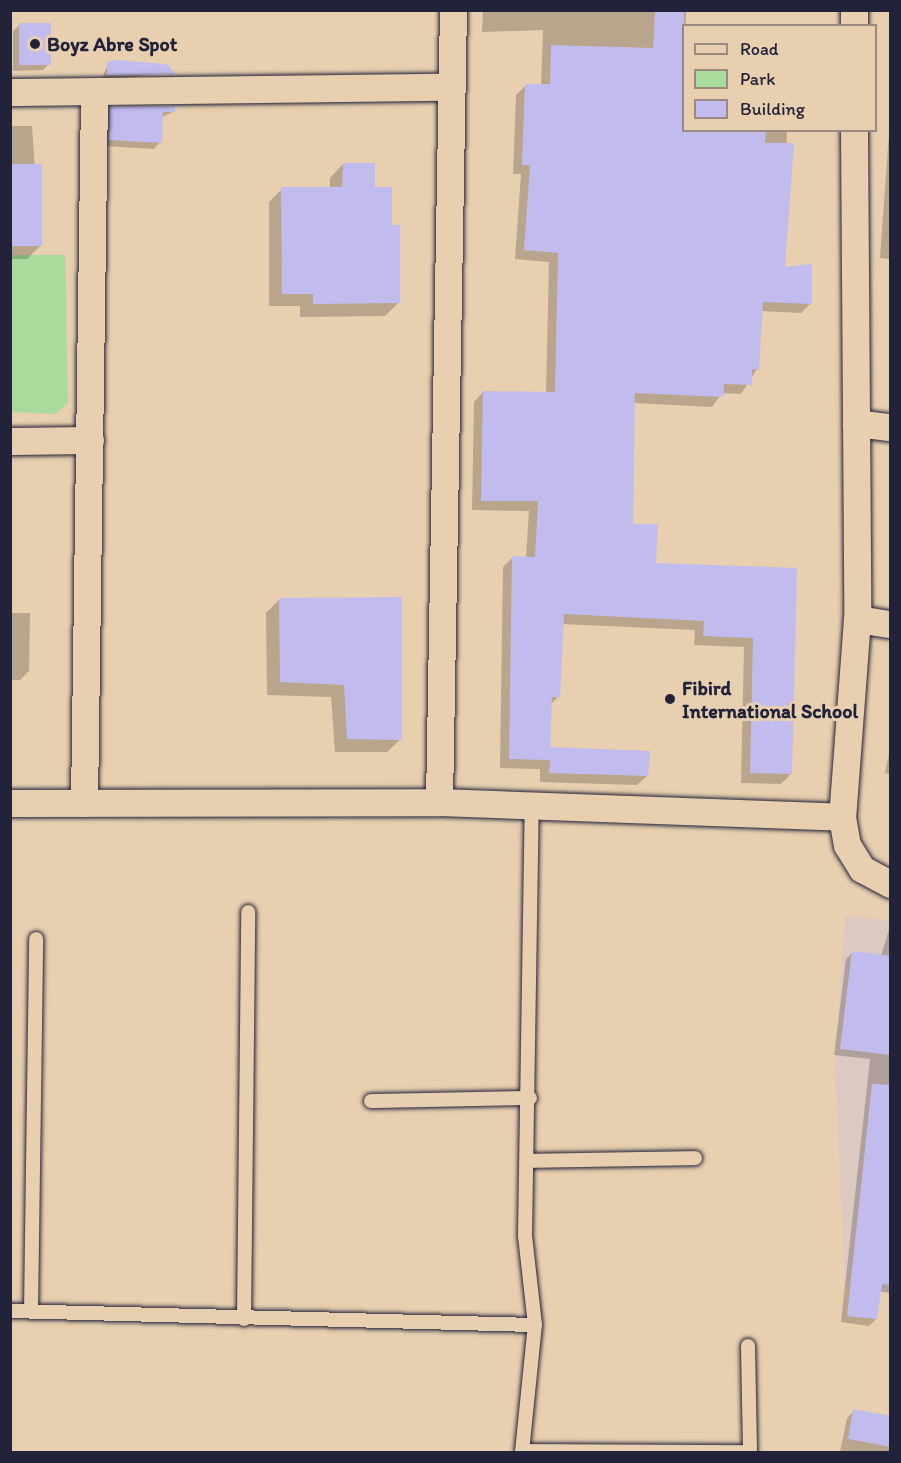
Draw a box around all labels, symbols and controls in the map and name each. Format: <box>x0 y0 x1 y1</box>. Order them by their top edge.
legend <box>682 24 877 132</box>
place label: Boyz Abre Spot <box>47 32 177 56</box>
marker: Boyz Abre Spot <box>28 37 42 51</box>
text: Road <box>740 38 779 60</box>
text: Park <box>740 68 775 90</box>
text: Building <box>740 98 805 120</box>
place label: Fibird International School <box>682 676 858 723</box>
marker: Fibird International School <box>663 692 677 706</box>

